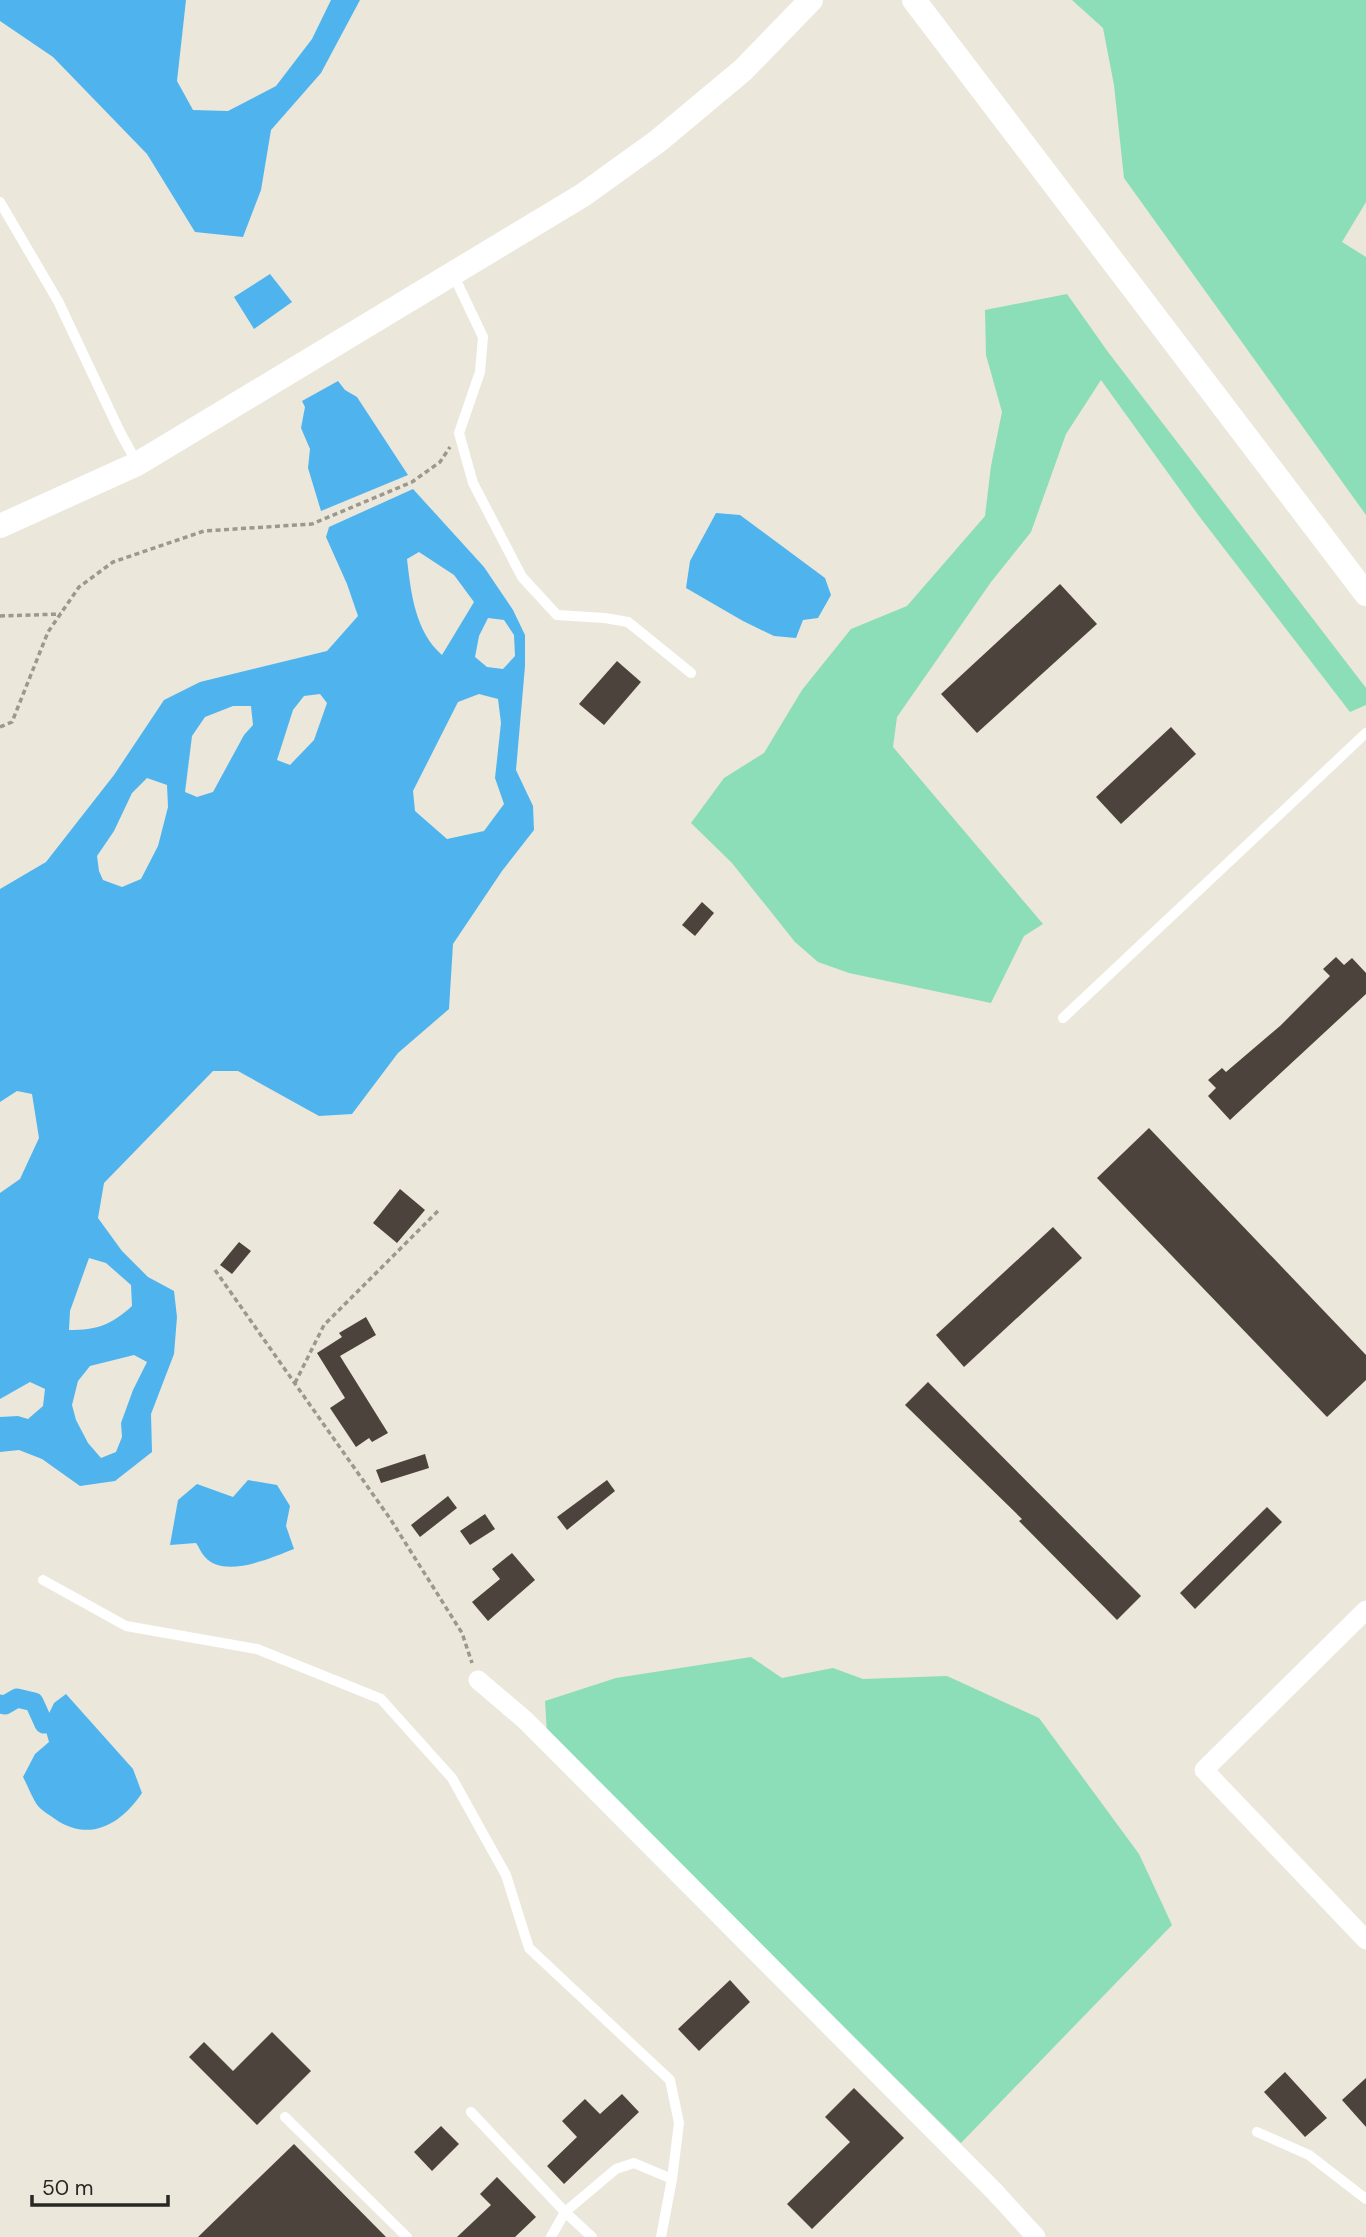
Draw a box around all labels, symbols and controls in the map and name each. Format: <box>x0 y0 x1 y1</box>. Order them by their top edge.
scale bar <box>32 2164 168 2208</box>
text: 50 m <box>42 2174 93 2202</box>

